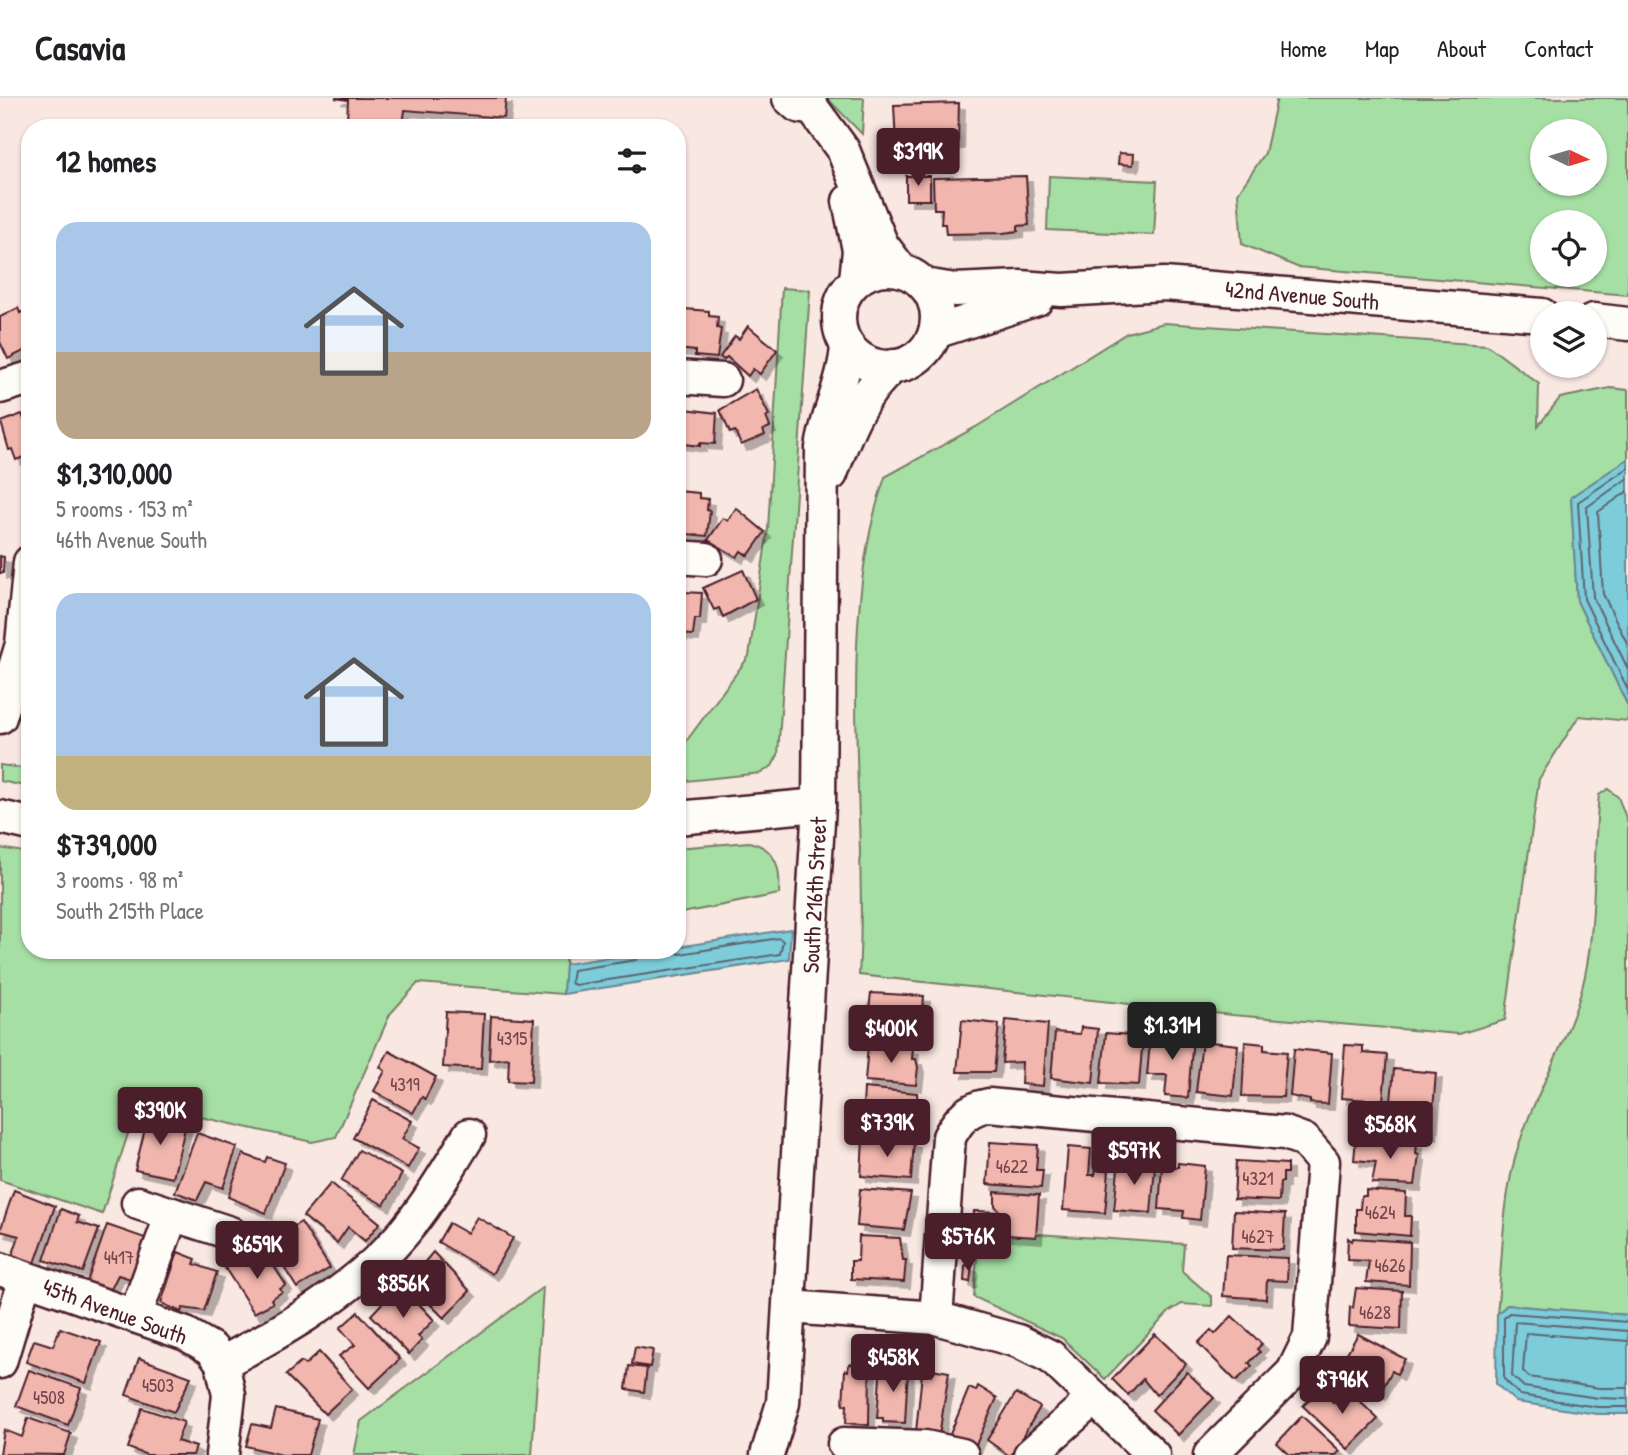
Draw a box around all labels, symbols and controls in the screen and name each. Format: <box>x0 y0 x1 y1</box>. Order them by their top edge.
text: Casavia <box>35 26 125 70</box>
text: Home <box>1280 32 1327 64</box>
text: Map <box>1365 32 1399 64</box>
text: About <box>1437 32 1486 64</box>
text: Contact <box>1524 32 1593 64</box>
north arrow <box>1530 119 1606 196</box>
map controls <box>1530 119 1607 378</box>
pin: $319K <box>869 129 967 188</box>
text: $319K <box>893 135 943 166</box>
text: 12 homes <box>56 141 156 181</box>
icon: filters <box>613 142 651 180</box>
button: locate <box>1530 210 1607 287</box>
icon: home <box>291 268 417 394</box>
street label: 42nd Avenue South <box>1224 273 1381 317</box>
button: layers <box>1530 301 1607 378</box>
text: $1,310,000 <box>56 453 172 493</box>
text: 5 rooms · 153 m² <box>56 493 193 524</box>
text: 46th Avenue South <box>56 524 207 555</box>
icon: home <box>291 639 417 765</box>
street label: South 216th Street <box>794 815 834 974</box>
text: $739,000 <box>56 824 157 864</box>
text: 3 rooms · 98 m² <box>56 864 183 895</box>
text: South 215th Place <box>56 895 204 926</box>
pin: $1.31M <box>1115 1002 1229 1062</box>
pin: $400K <box>842 1006 940 1065</box>
text: $1.31M <box>1143 1009 1201 1040</box>
text: $400K <box>865 1012 917 1043</box>
house number: 4315 <box>497 1025 527 1051</box>
house number: 4319 <box>390 1071 420 1097</box>
pin: $390K <box>111 1088 209 1147</box>
text: $390K <box>134 1094 186 1125</box>
pin: $739K <box>838 1100 936 1159</box>
pin: $568K <box>1341 1102 1439 1161</box>
text: $739K <box>860 1106 914 1137</box>
text: $568K <box>1364 1108 1416 1139</box>
pin: $597K <box>1085 1128 1183 1187</box>
text: $597K <box>1107 1134 1161 1165</box>
house number: 4622 <box>996 1153 1028 1179</box>
house number: 4321 <box>1242 1165 1274 1191</box>
house number: 4624 <box>1365 1199 1395 1225</box>
pin: $576K <box>919 1214 1017 1273</box>
text: $576K <box>941 1220 995 1251</box>
pin: $659K <box>208 1222 306 1281</box>
house number: 4627 <box>1241 1223 1275 1249</box>
text: $659K <box>231 1228 283 1259</box>
house number: 4417 <box>104 1244 134 1270</box>
house number: 4626 <box>1374 1252 1406 1278</box>
pin: $856K <box>354 1260 452 1320</box>
text: $856K <box>377 1267 429 1298</box>
street label: 45th Avenue South <box>39 1271 192 1352</box>
house number: 4628 <box>1359 1299 1391 1325</box>
pin: $458K <box>844 1334 942 1394</box>
text: $458K <box>867 1341 919 1372</box>
pin: $796K <box>1293 1356 1391 1416</box>
text: $796K <box>1316 1363 1368 1394</box>
house number: 4503 <box>142 1372 174 1398</box>
house number: 4508 <box>33 1384 65 1410</box>

